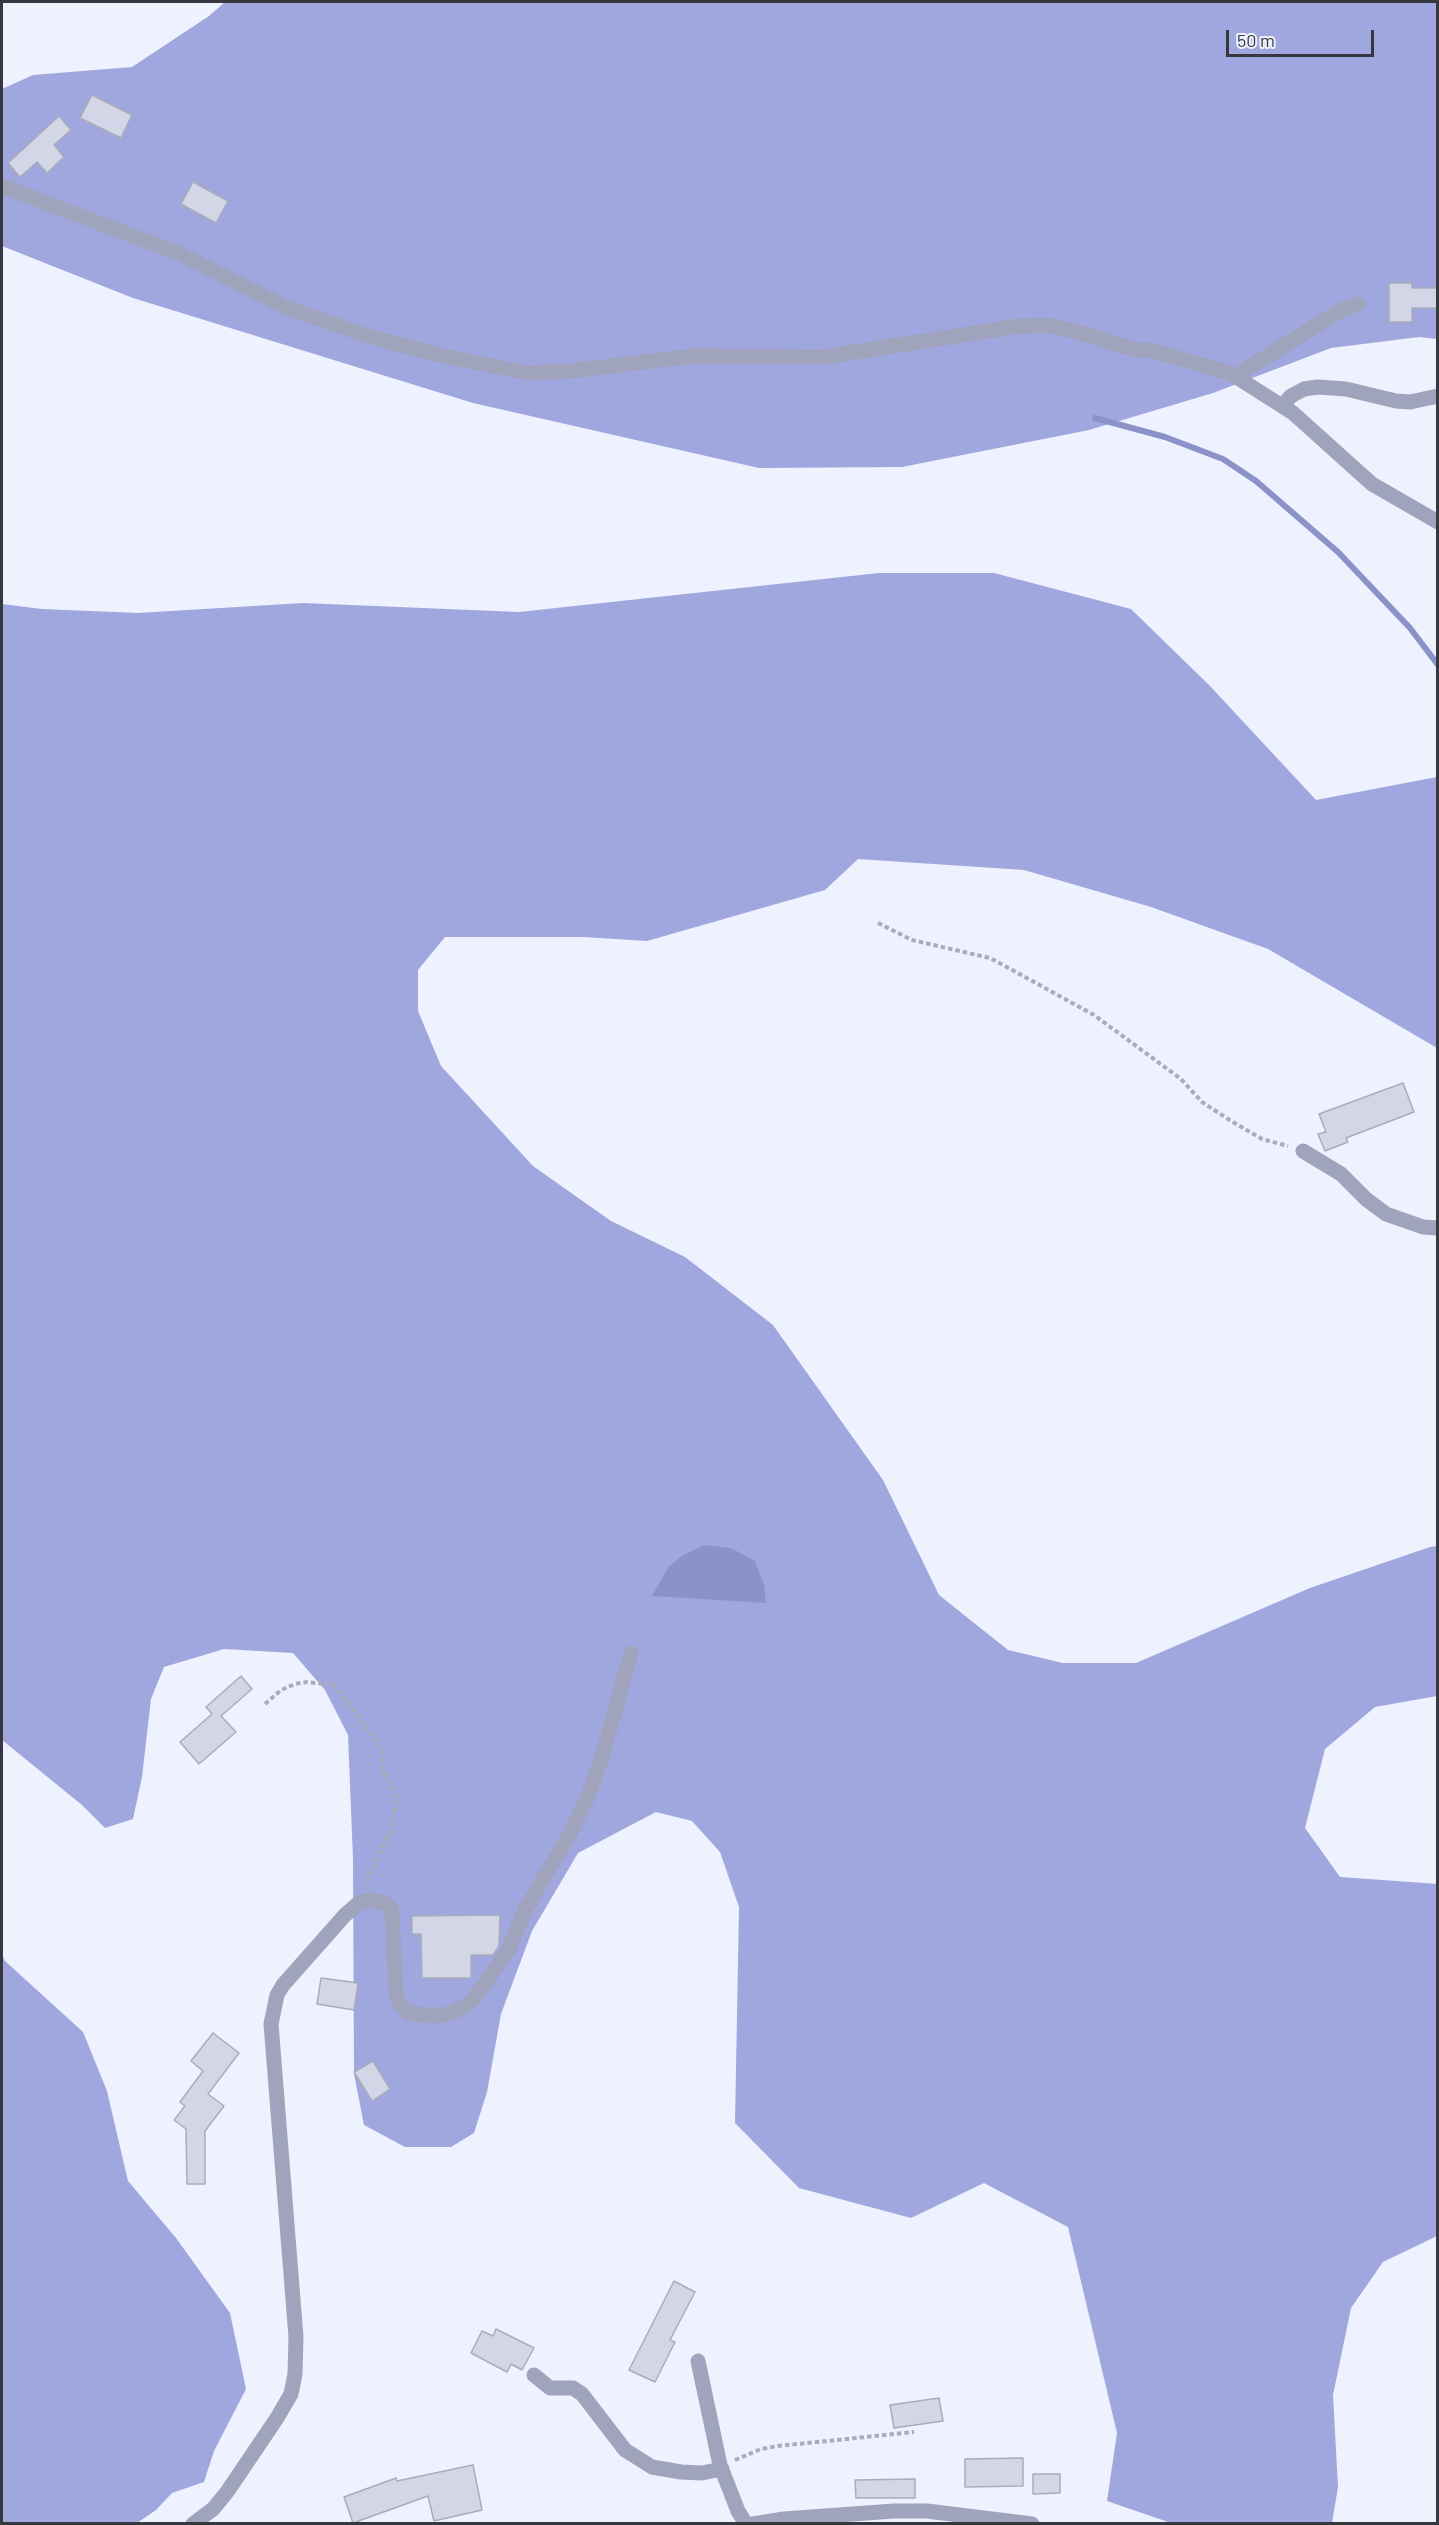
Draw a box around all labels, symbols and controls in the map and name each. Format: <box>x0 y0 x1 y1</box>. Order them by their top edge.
scale bar <box>1229 18 1378 56</box>
text: 50 m <box>1237 29 1275 51</box>

